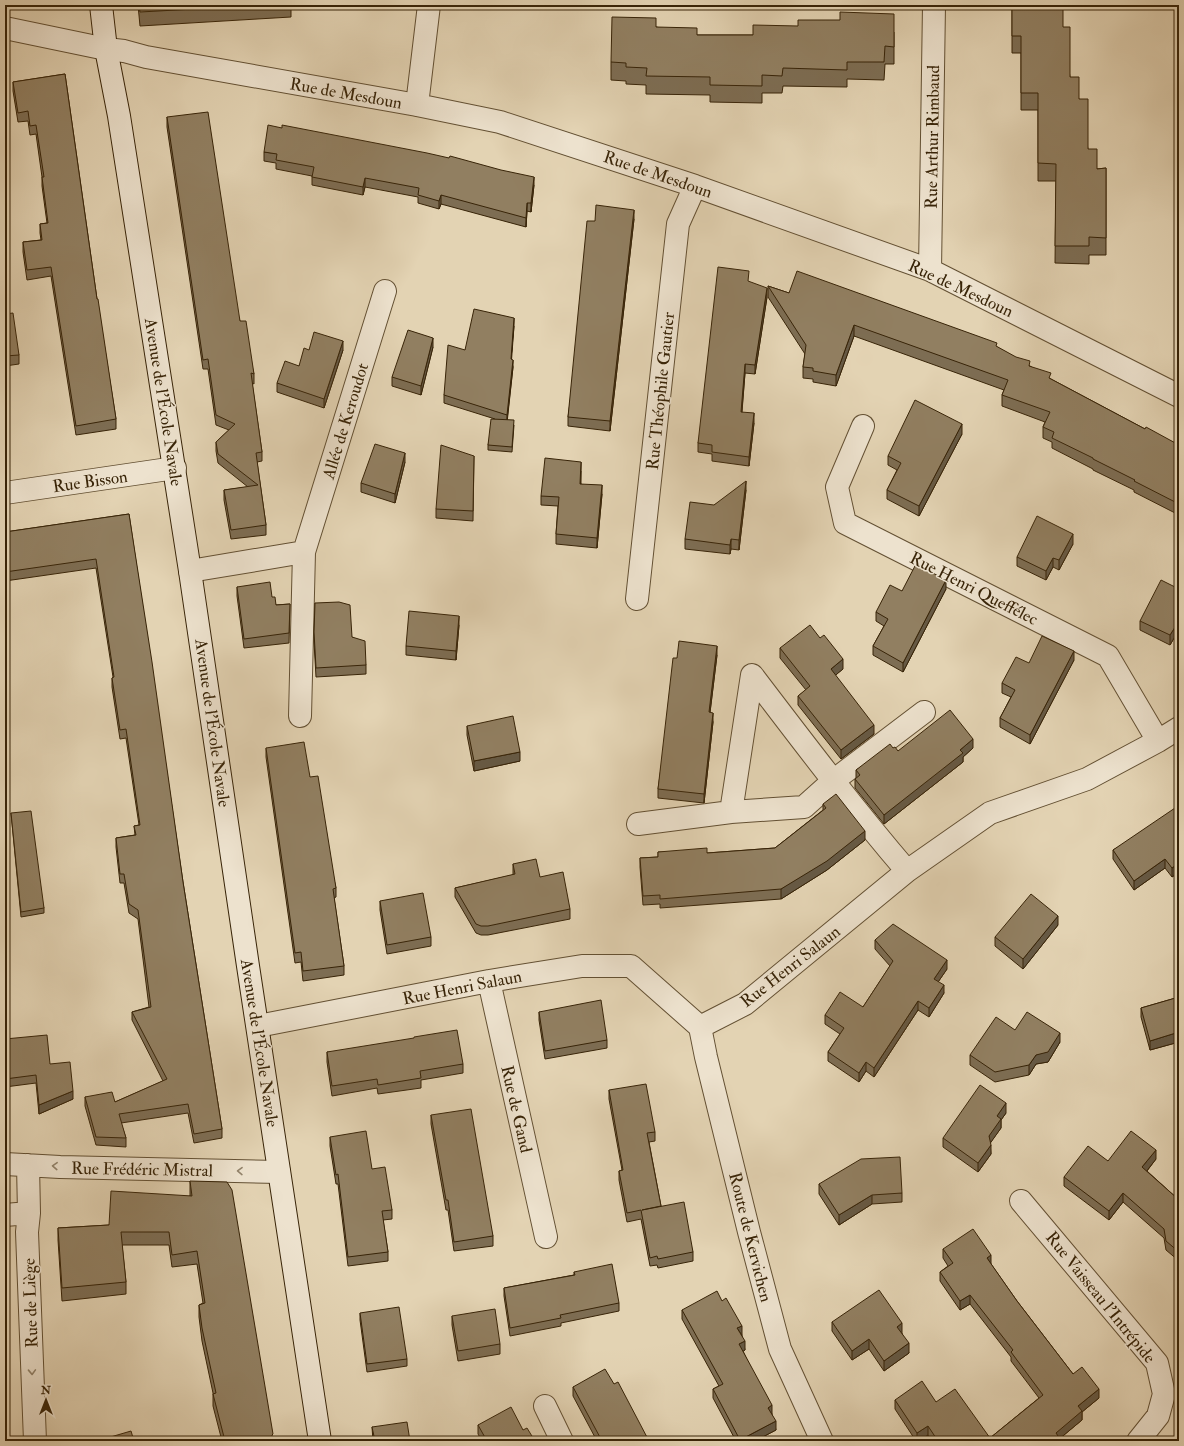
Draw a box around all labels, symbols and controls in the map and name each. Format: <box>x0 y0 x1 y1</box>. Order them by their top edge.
street label: Rue Arthur Rimbaud <box>921 64 944 209</box>
street label: Rue de Mesdoun <box>288 73 404 114</box>
street label: Rue de Mesdoun <box>601 146 715 203</box>
street label: Rue de Mesdoun <box>905 255 1017 322</box>
street label: Rue Théophile Gautier <box>642 310 680 471</box>
street label: Avenue de l'École Navale <box>140 315 188 488</box>
street label: Allée de Keroudot <box>318 360 373 483</box>
street label: Rue Bisson <box>51 466 129 497</box>
street label: Rue Henri Queffélec <box>906 547 1041 630</box>
street label: Avenue de l'École Navale <box>190 636 236 809</box>
street label: Rue Henri Salaun <box>736 921 845 1012</box>
street label: Avenue de l'École Navale <box>236 956 284 1129</box>
street label: Rue Henri Salaun <box>401 966 524 1009</box>
street label: Rue de Gand <box>496 1063 537 1155</box>
street label: Rue Frédéric Mistral <box>71 1158 214 1181</box>
one-way arrow <box>52 1162 58 1171</box>
one-way arrow <box>237 1167 243 1175</box>
street label: Route de Kervichen <box>724 1170 777 1304</box>
street label: Rue Vaisseau l'Intrépide <box>1040 1227 1160 1368</box>
street label: Rue de Liège <box>18 1258 43 1348</box>
one-way arrow <box>28 1369 36 1375</box>
north arrow <box>26 1380 66 1420</box>
text: N <box>40 1384 52 1397</box>

